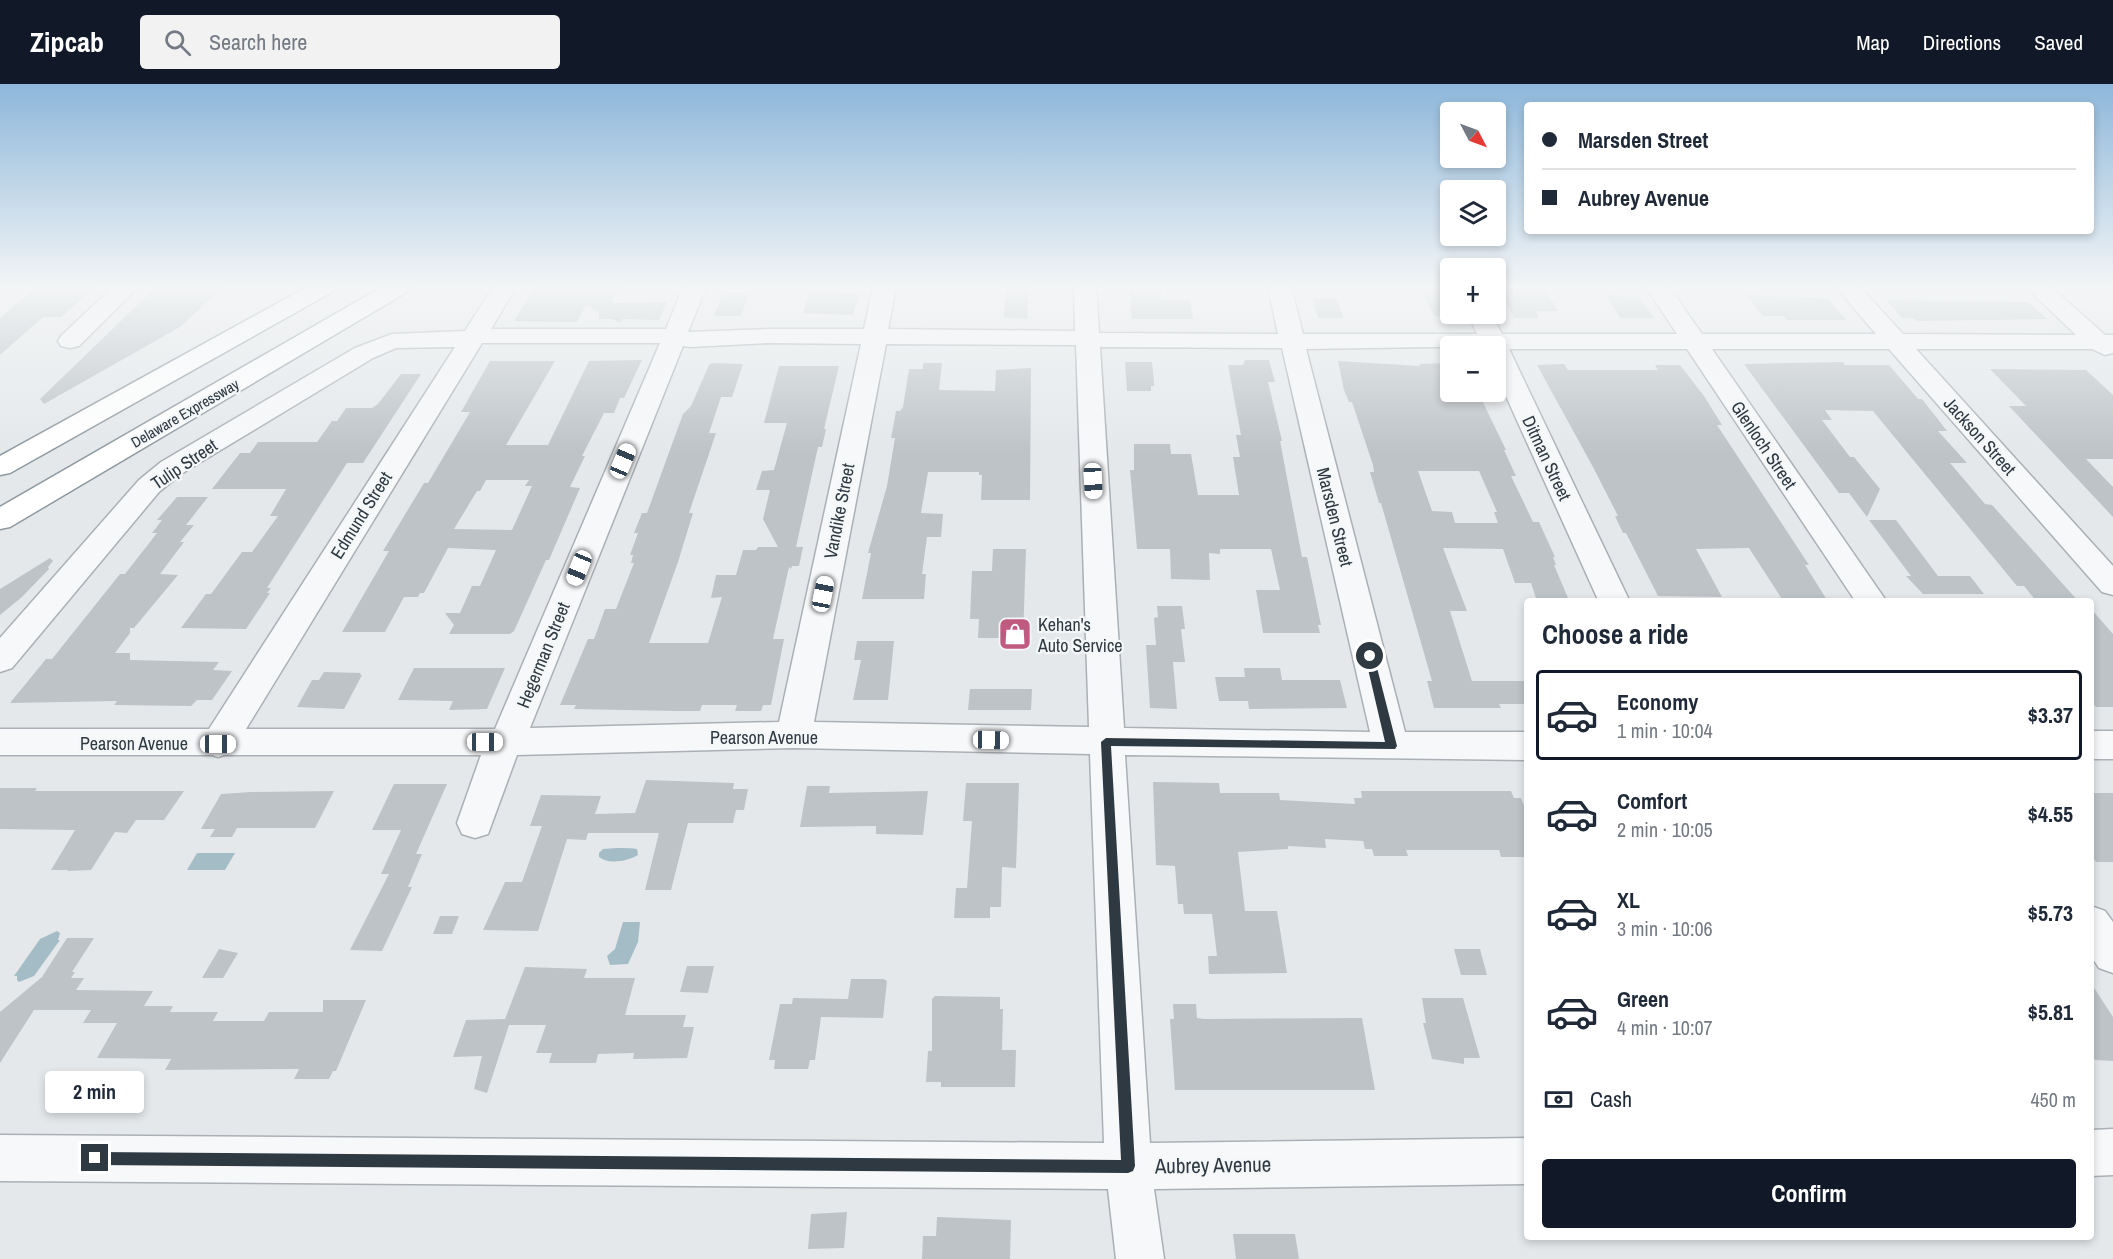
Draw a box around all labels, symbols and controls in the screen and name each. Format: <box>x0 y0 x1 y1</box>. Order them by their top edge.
search box <box>140 15 560 69</box>
text: Zipcab <box>30 23 104 61</box>
icon: search <box>161 26 194 59</box>
text: Search here <box>209 27 307 57</box>
text: Map <box>1856 28 1890 57</box>
text: Directions <box>1923 28 2001 57</box>
text: Saved <box>2034 28 2083 57</box>
north arrow <box>1440 102 1506 168</box>
map controls <box>1440 102 1506 402</box>
text: Marsden Street <box>1578 125 1708 155</box>
button: layers <box>1440 180 1506 246</box>
text: Aubrey Avenue <box>1578 183 1709 213</box>
button: + <box>1440 258 1506 324</box>
button: − <box>1440 336 1506 402</box>
street label: Delaware Expressway <box>127 373 244 453</box>
street label: Jackson Street <box>1938 391 2022 481</box>
street label: Glenloch Street <box>1725 396 1803 494</box>
street label: Ditman Street <box>1516 411 1578 505</box>
street label: Tulip Street <box>146 433 222 495</box>
car <box>608 441 638 481</box>
street label: Vandike Street <box>818 461 860 561</box>
car <box>1083 463 1103 499</box>
street label: Marsden Street <box>1311 465 1359 569</box>
street label: Edmund Street <box>324 467 398 563</box>
car <box>564 548 594 588</box>
car <box>811 575 835 613</box>
street label: Hegerman Street <box>510 598 576 712</box>
place label: Kehan's Auto Service <box>1037 612 1123 658</box>
shop icon: Kehan's Auto Service <box>997 616 1033 652</box>
text: Choose a ride <box>1542 616 1688 652</box>
route start <box>1356 642 1383 669</box>
text: Economy <box>1617 687 1698 717</box>
icon: car <box>1545 688 1599 742</box>
text: $3.37 <box>2028 700 2073 730</box>
text: 1 min · 10:04 <box>1617 717 1713 744</box>
street label: Pearson Avenue <box>710 725 818 750</box>
street label: Pearson Avenue <box>80 731 188 756</box>
car <box>973 731 1009 749</box>
car <box>467 733 503 751</box>
car <box>200 735 236 753</box>
text: Comfort <box>1617 786 1687 816</box>
icon: car <box>1545 787 1599 841</box>
text: $4.55 <box>2028 799 2073 829</box>
text: 2 min · 10:05 <box>1617 816 1713 843</box>
text: XL <box>1617 885 1640 915</box>
icon: car <box>1545 886 1599 940</box>
text: $5.73 <box>2028 898 2073 928</box>
text: 3 min · 10:06 <box>1617 915 1713 942</box>
text: Green <box>1617 984 1669 1014</box>
icon: car <box>1545 985 1599 1039</box>
text: $5.81 <box>2028 997 2073 1027</box>
text: 4 min · 10:07 <box>1617 1014 1713 1041</box>
callout: 2 min <box>46 1071 144 1113</box>
text: 2 min <box>73 1078 116 1105</box>
icon: cash <box>1542 1083 1575 1116</box>
text: Cash <box>1590 1084 1632 1114</box>
text: 450 m <box>2030 1086 2076 1113</box>
route end <box>81 1144 108 1171</box>
street label: Aubrey Avenue <box>1153 1149 1272 1181</box>
button: Confirm <box>1542 1159 2076 1228</box>

